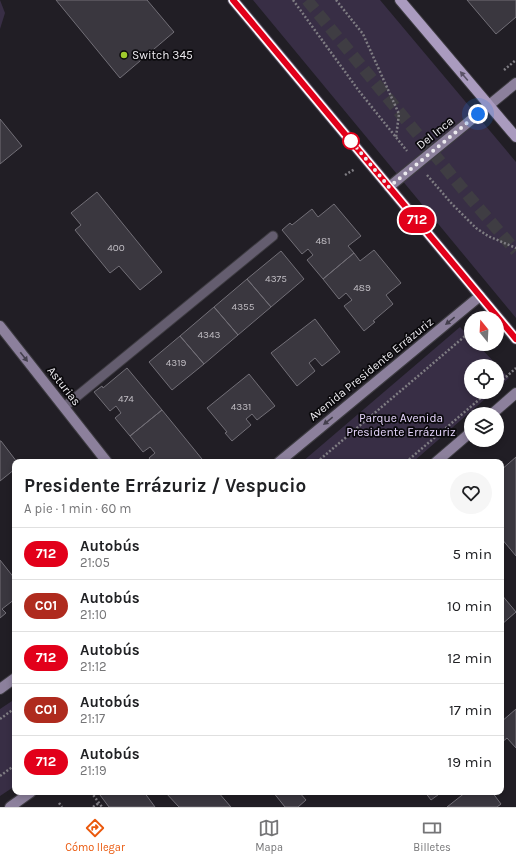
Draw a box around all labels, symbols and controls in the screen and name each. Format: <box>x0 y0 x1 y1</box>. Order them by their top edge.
place label: Switch 345 <box>132 48 193 62</box>
marker: Switch 345 <box>119 50 129 60</box>
one-way arrow <box>459 70 468 81</box>
your location <box>468 104 488 124</box>
street label: Del Inca <box>414 114 456 152</box>
unlabelled marker <box>342 132 360 150</box>
line badge: 712 <box>394 207 440 233</box>
text: 712 <box>407 211 427 228</box>
house number: 481 <box>315 235 331 247</box>
house number: 400 <box>107 242 125 254</box>
house number: 4375 <box>265 273 287 285</box>
house number: 489 <box>353 282 371 294</box>
house number: 4355 <box>232 301 255 313</box>
north arrow <box>464 311 504 351</box>
map controls <box>464 311 504 447</box>
street label: Avenida Presidente Errázuriz <box>306 314 436 423</box>
one-way arrow <box>445 316 456 325</box>
house number: 4343 <box>198 329 221 341</box>
one-way arrow <box>20 351 29 362</box>
house number: 4319 <box>166 357 186 369</box>
button: locate <box>464 359 504 399</box>
street label: Asturias <box>44 364 84 408</box>
house number: 474 <box>118 393 134 405</box>
house number: 4331 <box>231 401 251 413</box>
button: layers <box>464 407 504 447</box>
park label: Parque Avenida Presidente Errázuriz <box>346 411 456 439</box>
one-way arrow <box>323 417 333 425</box>
button: heart <box>450 472 492 514</box>
text: Presidente Errázuriz / Vespucio <box>24 475 306 497</box>
text: A pie · 1 min · 60 m <box>24 501 131 516</box>
text: Autobús <box>80 537 140 555</box>
text: 712 <box>36 545 56 562</box>
text: 5 min <box>452 545 492 563</box>
text: 21:05 <box>80 555 110 570</box>
text: Autobús <box>80 589 140 607</box>
text: C01 <box>35 597 57 614</box>
text: 10 min <box>447 597 492 615</box>
text: 21:10 <box>80 607 107 622</box>
text: Autobús <box>80 641 140 659</box>
text: 712 <box>36 649 56 666</box>
text: 12 min <box>447 649 492 667</box>
text: 21:12 <box>80 659 107 674</box>
text: Autobús <box>80 693 140 711</box>
text: C01 <box>35 701 57 718</box>
text: 17 min <box>449 701 492 719</box>
text: 21:17 <box>80 711 105 726</box>
text: Autobús <box>80 745 140 763</box>
text: 712 <box>36 753 56 770</box>
text: 19 min <box>447 753 492 771</box>
text: 21:19 <box>80 763 107 778</box>
tab: Cómo llegar <box>65 817 125 854</box>
tab: Mapa <box>255 817 283 854</box>
tab: Billetes <box>413 817 451 854</box>

